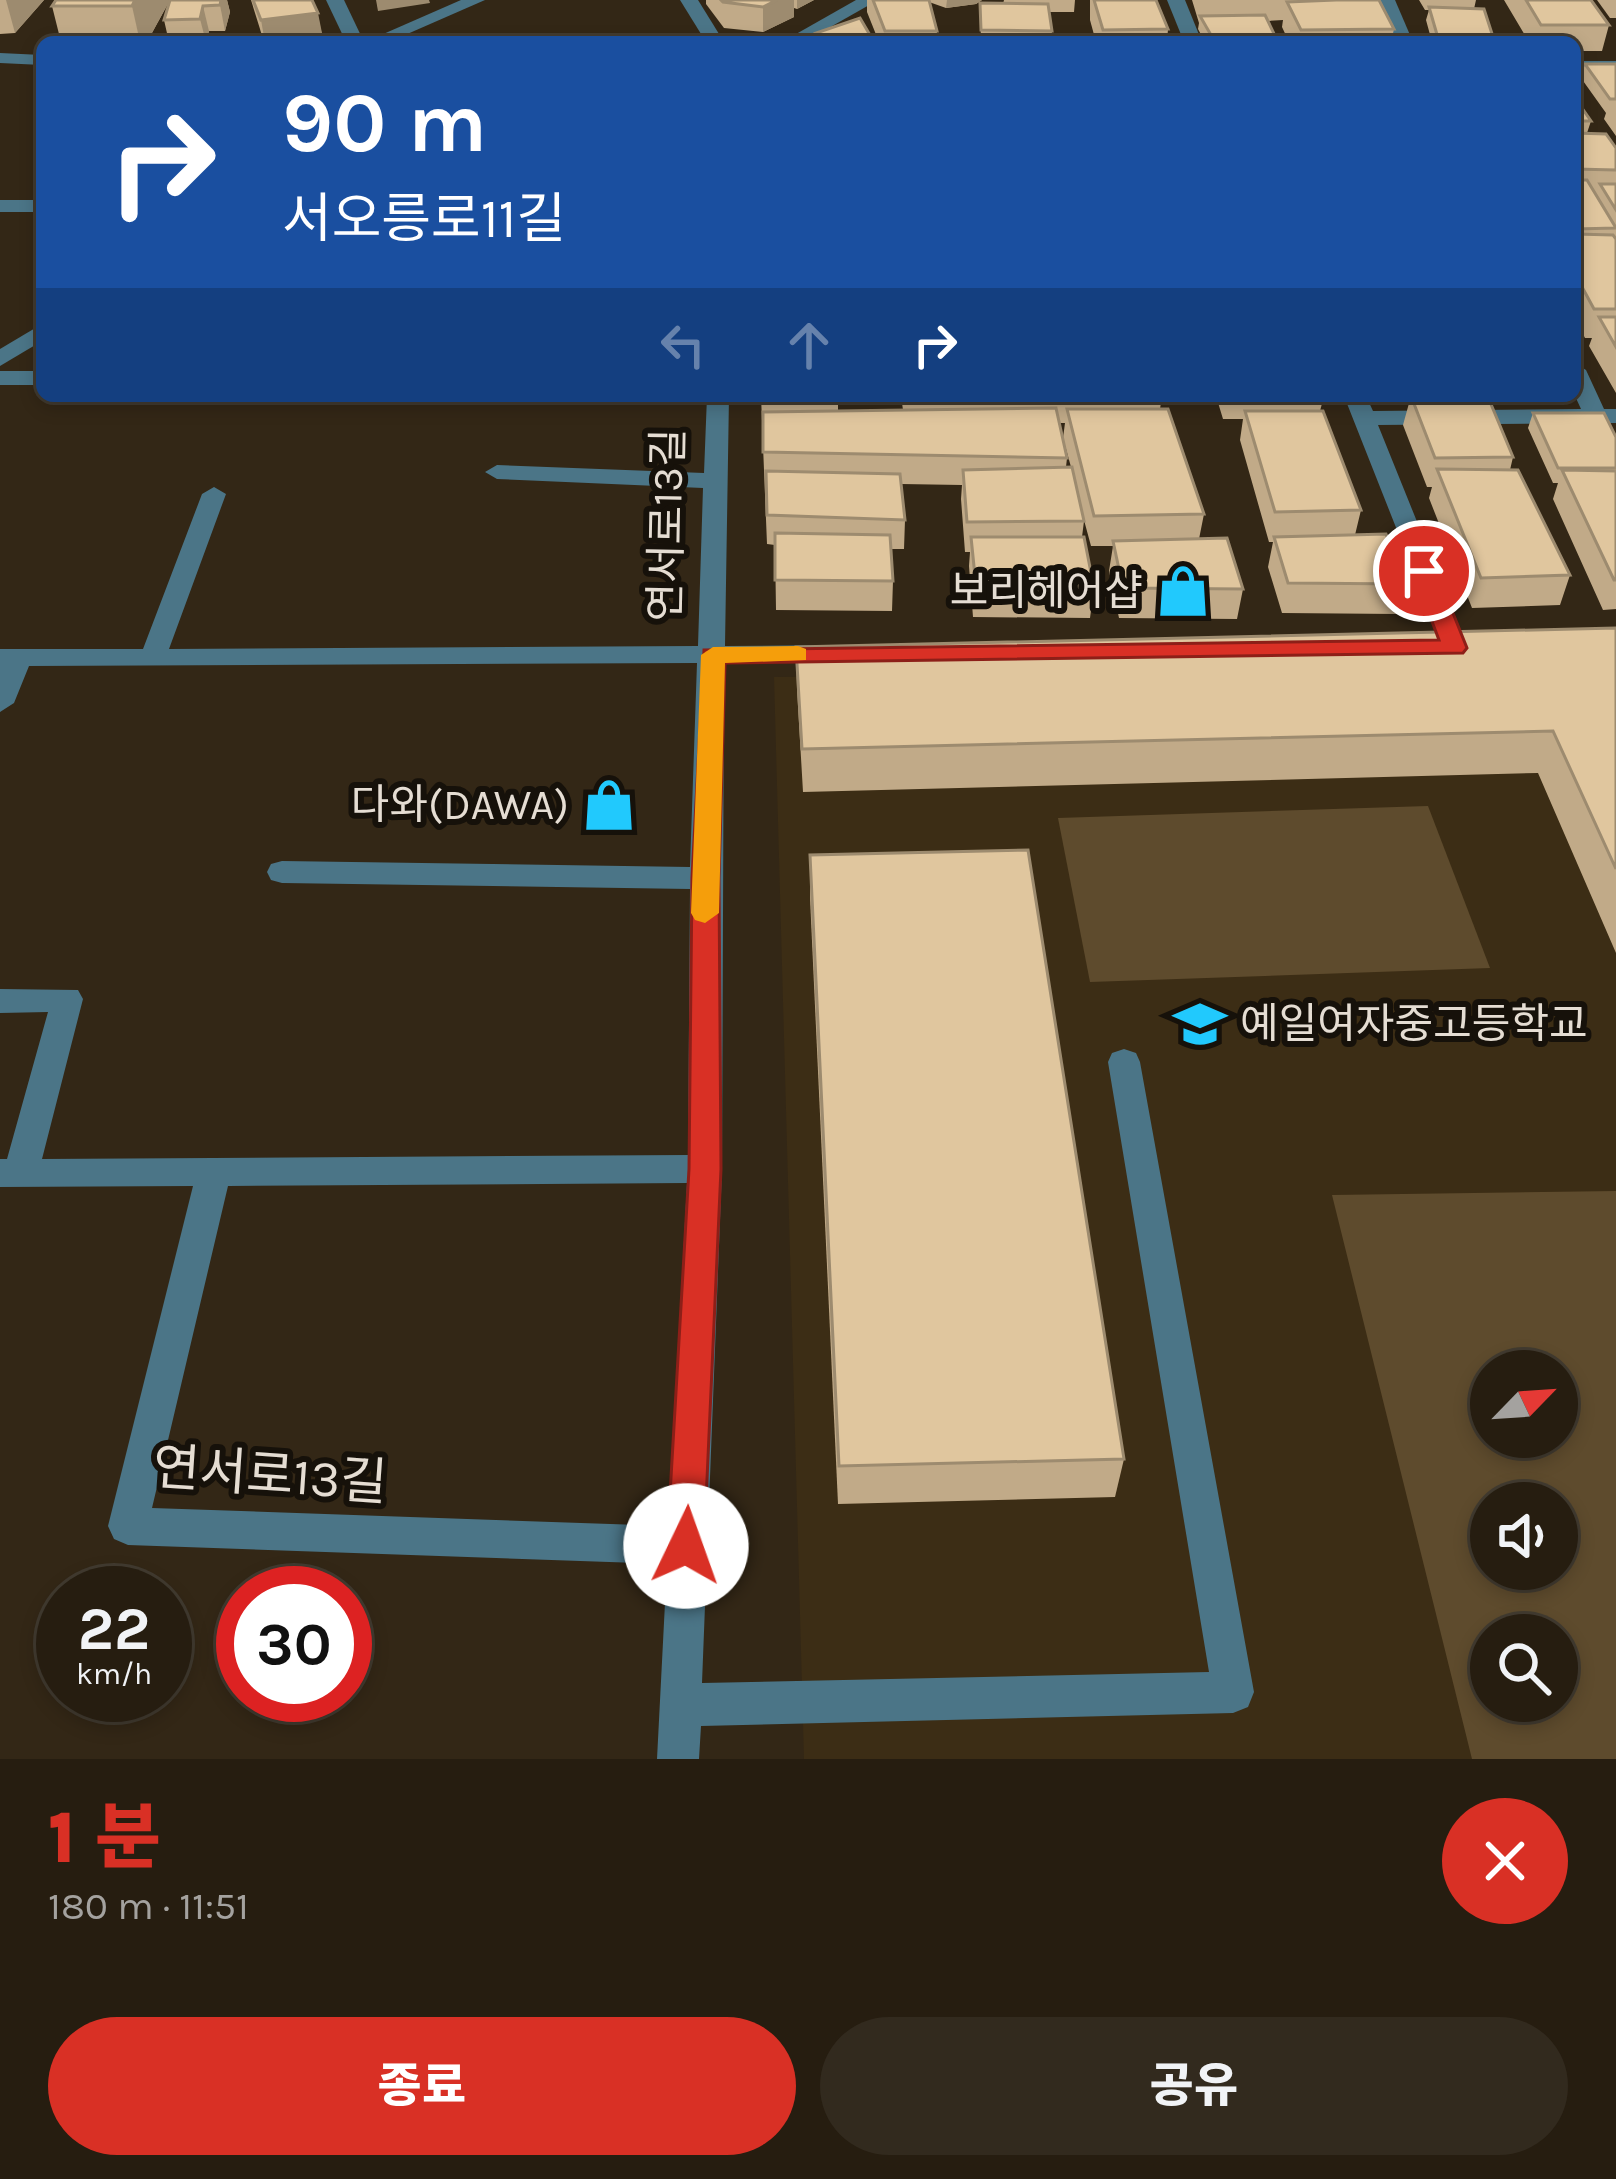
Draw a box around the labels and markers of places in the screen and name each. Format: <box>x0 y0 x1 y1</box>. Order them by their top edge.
pin <box>1373 520 1475 622</box>
shop icon: 보리헤어샵 <box>1154 562 1212 620</box>
place label: 보리헤어샵 <box>950 566 1143 616</box>
shop icon: 다와(DAWA) <box>580 776 638 834</box>
place label: 다와(DAWA) <box>351 780 569 830</box>
school or university icon: 예일여자중고등학교 <box>1171 995 1229 1053</box>
place label: 예일여자중고등학교 <box>1240 999 1588 1049</box>

